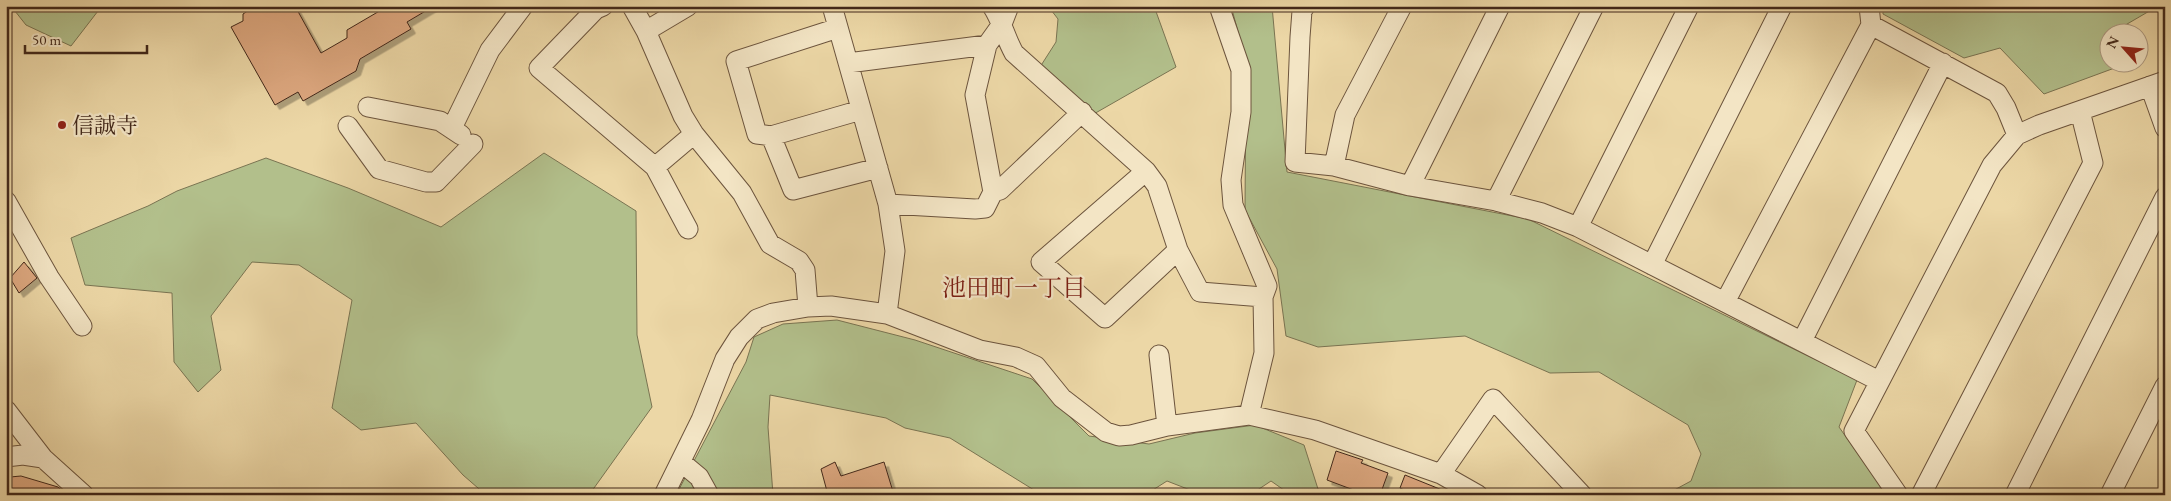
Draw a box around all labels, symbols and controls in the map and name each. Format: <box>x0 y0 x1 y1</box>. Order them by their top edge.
scale bar <box>25 22 148 54</box>
north arrow <box>2098 22 2148 72</box>
text: 50 m <box>32 30 61 49</box>
text: N <box>2102 32 2123 51</box>
place label: 信誠寺 <box>72 111 138 140</box>
marker: 信誠寺 <box>56 119 68 131</box>
district label: 池田町一丁目 <box>942 272 1086 303</box>

